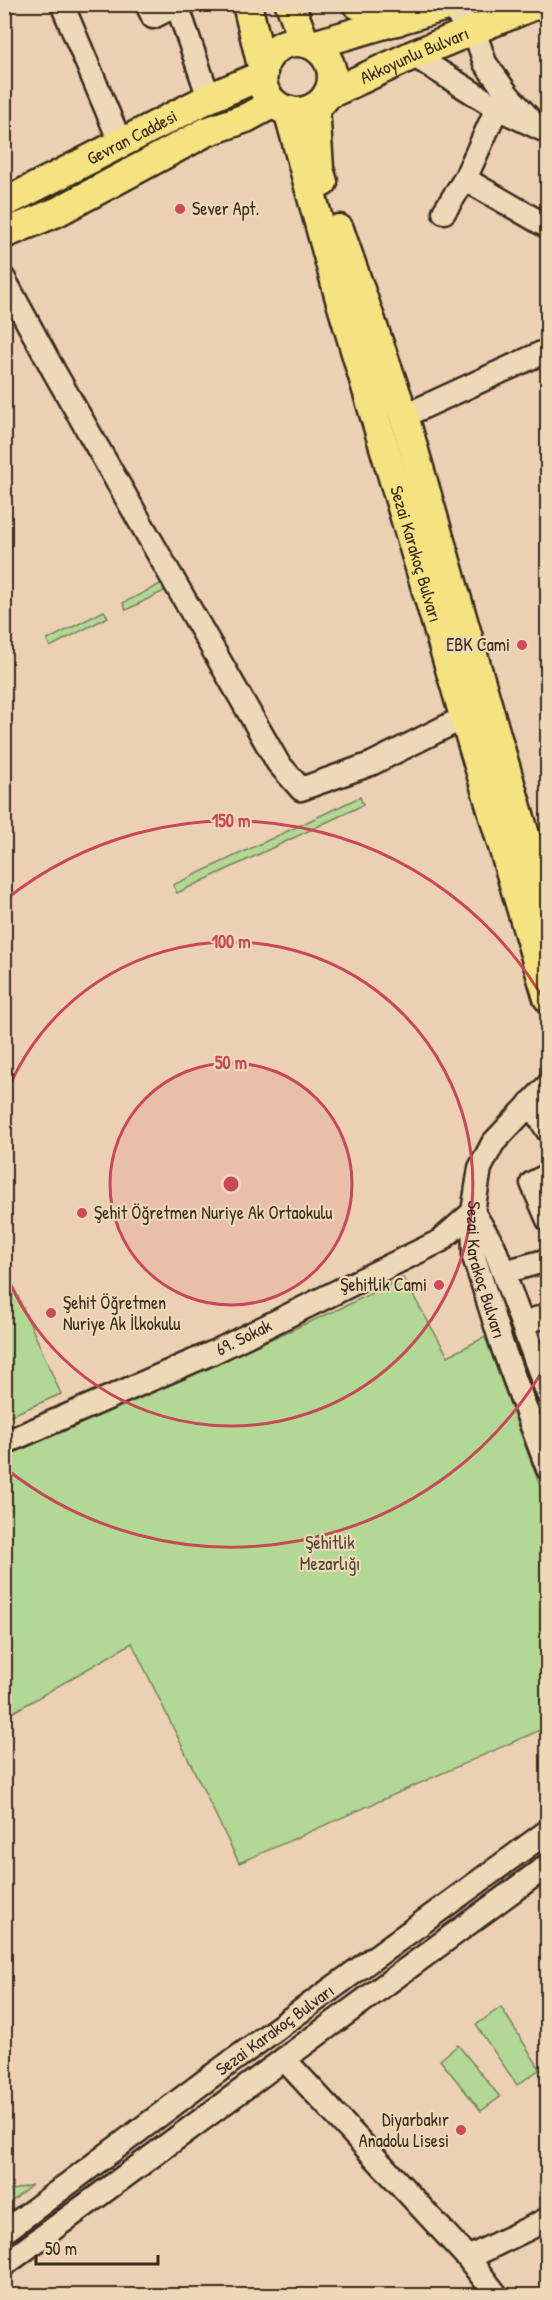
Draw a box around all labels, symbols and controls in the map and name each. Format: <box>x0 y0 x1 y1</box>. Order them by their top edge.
street label: Akkoyunlu Bulvarı <box>356 20 473 90</box>
street label: Gevran Caddesi <box>82 103 181 170</box>
place label: Sever Apt. <box>192 196 259 221</box>
marker: Sever Apt. <box>173 202 187 216</box>
street label: Sezai Karakoç Bulvarı <box>384 483 448 625</box>
place label: EBK Cami <box>446 632 510 657</box>
marker: EBK Cami <box>515 638 529 652</box>
text: 150 m <box>212 808 250 833</box>
text: 100 m <box>211 929 251 954</box>
text: 50 m <box>215 1050 247 1075</box>
centre of rings <box>221 1174 241 1194</box>
street label: Sezai Karakoç Bulvarı <box>461 1199 512 1342</box>
place label: Şehit Öğretmen Nuriye Ak Ortaokulu <box>94 1200 332 1225</box>
marker: Şehit Öğretmen Nuriye Ak Ortaokulu <box>75 1206 89 1220</box>
place label: Şehitlik Cami <box>340 1272 427 1297</box>
marker: Şehitlik Cami <box>432 1278 446 1292</box>
place label: Şehit Öğretmen Nuriye Ak İlkokulu <box>63 1290 180 1336</box>
marker: Şehit Öğretmen Nuriye Ak İlkokulu <box>44 1306 58 1320</box>
street label: 69. Sokak <box>211 1312 276 1361</box>
park label: Şehitlik Mezarlığı <box>300 1530 360 1576</box>
street label: Sezai Karakoç Bulvarı <box>210 1978 339 2081</box>
place label: Diyarbakır Anadolu Lisesi <box>359 2107 449 2153</box>
marker: Diyarbakır Anadolu Lisesi <box>454 2123 468 2137</box>
scale bar <box>36 2228 158 2266</box>
text: 50 m <box>45 2236 77 2261</box>

